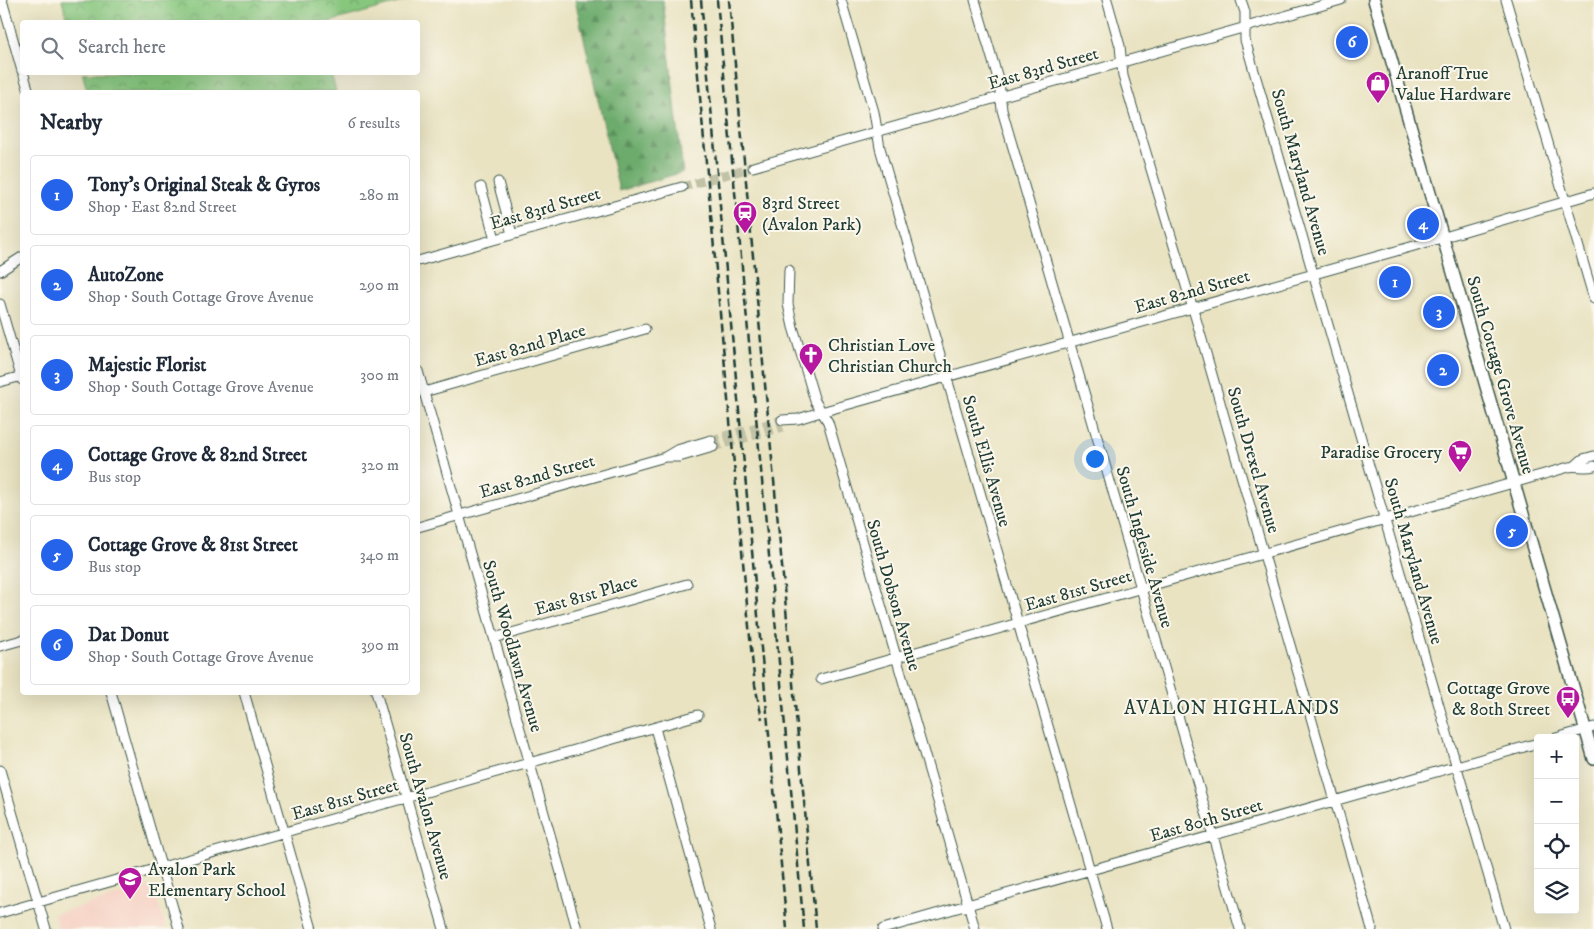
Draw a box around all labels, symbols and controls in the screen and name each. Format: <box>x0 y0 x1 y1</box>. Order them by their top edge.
search box <box>20 20 420 75</box>
pin: 6 <box>1336 23 1368 61</box>
icon: search <box>38 34 66 62</box>
text: Search here <box>78 36 166 59</box>
street label: East 83rd Street <box>986 43 1101 95</box>
place label: Aranoff True Value Hardware <box>1395 63 1511 106</box>
shop icon: Aranoff True Value Hardware <box>1365 70 1391 104</box>
street label: South Maryland Avenue <box>1266 87 1334 258</box>
text: Nearby <box>40 110 102 136</box>
text: 6 results <box>347 113 400 133</box>
text: Tony’s Original Steak & Gyros <box>88 174 320 197</box>
street label: East 83rd Street <box>488 183 603 235</box>
text: 1 <box>54 185 60 205</box>
text: 280 m <box>359 185 399 205</box>
place label: 83rd Street (Avalon Park) <box>762 193 862 236</box>
text: Shop · East 82nd Street <box>88 197 237 217</box>
station icon: 83rd Street (Avalon Park) <box>732 200 758 234</box>
pin: 4 <box>1407 205 1439 243</box>
pin: 1 <box>1379 263 1411 301</box>
text: AutoZone <box>88 264 164 287</box>
street label: East 82nd Street <box>1132 265 1253 319</box>
street label: South Cottage Grove Avenue <box>1461 274 1539 477</box>
text: 2 <box>53 275 61 295</box>
text: 290 m <box>359 275 399 295</box>
text: Shop · South Cottage Grove Avenue <box>88 287 314 307</box>
pin: 3 <box>1423 293 1455 331</box>
street label: East 82nd Place <box>472 320 588 372</box>
place label: Christian Love Christian Church <box>828 335 952 378</box>
church icon: Christian Love Christian Church <box>798 342 824 376</box>
pin: 2 <box>1427 351 1459 389</box>
text: Majestic Florist <box>88 354 206 377</box>
text: 3 <box>54 365 60 385</box>
text: 300 m <box>360 365 399 385</box>
text: Shop · South Cottage Grove Avenue <box>88 377 314 397</box>
street label: South Drexel Avenue <box>1222 385 1284 536</box>
street label: South Ellis Avenue <box>957 393 1015 530</box>
supermarket icon: Paradise Grocery <box>1447 439 1473 473</box>
place label: Paradise Grocery <box>1320 442 1442 464</box>
text: Cottage Grove & 82nd Street <box>88 444 307 467</box>
your location <box>1082 446 1108 472</box>
street label: East 82nd Street <box>477 450 598 504</box>
text: 4 <box>52 455 62 475</box>
text: 320 m <box>361 455 399 475</box>
street label: South Ingleside Avenue <box>1110 464 1178 631</box>
text: Bus stop <box>88 467 141 487</box>
street label: South Maryland Avenue <box>1379 476 1447 647</box>
pin: 5 <box>1496 512 1528 550</box>
street label: South Dobson Avenue <box>861 517 925 674</box>
text: Cottage Grove & 81st Street <box>88 534 298 557</box>
text: 5 <box>53 545 61 565</box>
text: 340 m <box>360 545 399 565</box>
text: Bus stop <box>88 557 141 577</box>
street label: South Woodlawn Avenue <box>477 558 547 735</box>
street label: East 81st Street <box>1022 565 1134 617</box>
street label: East 81st Place <box>532 571 640 621</box>
text: Dat Donut <box>88 624 169 647</box>
text: 6 <box>53 635 61 655</box>
text: 390 m <box>361 635 399 655</box>
text: Shop · South Cottage Grove Avenue <box>88 647 314 667</box>
place label: Cottage Grove & 80th Street <box>1447 678 1550 721</box>
bus stop icon: Cottage Grove & 80th Street <box>1555 685 1581 719</box>
district label: AVALON HIGHLANDS <box>1124 697 1340 720</box>
street label: South Avalon Avenue <box>394 730 457 882</box>
map controls <box>1534 734 1579 914</box>
button: + <box>1534 734 1579 779</box>
street label: East 81st Street <box>289 774 401 826</box>
button: − <box>1534 779 1579 824</box>
street label: East 80th Street <box>1147 794 1265 848</box>
button: locate <box>1534 824 1579 869</box>
place label: Avalon Park Elementary School <box>148 859 286 902</box>
school or university icon: Avalon Park Elementary School <box>117 866 143 900</box>
button: layers <box>1534 869 1579 914</box>

